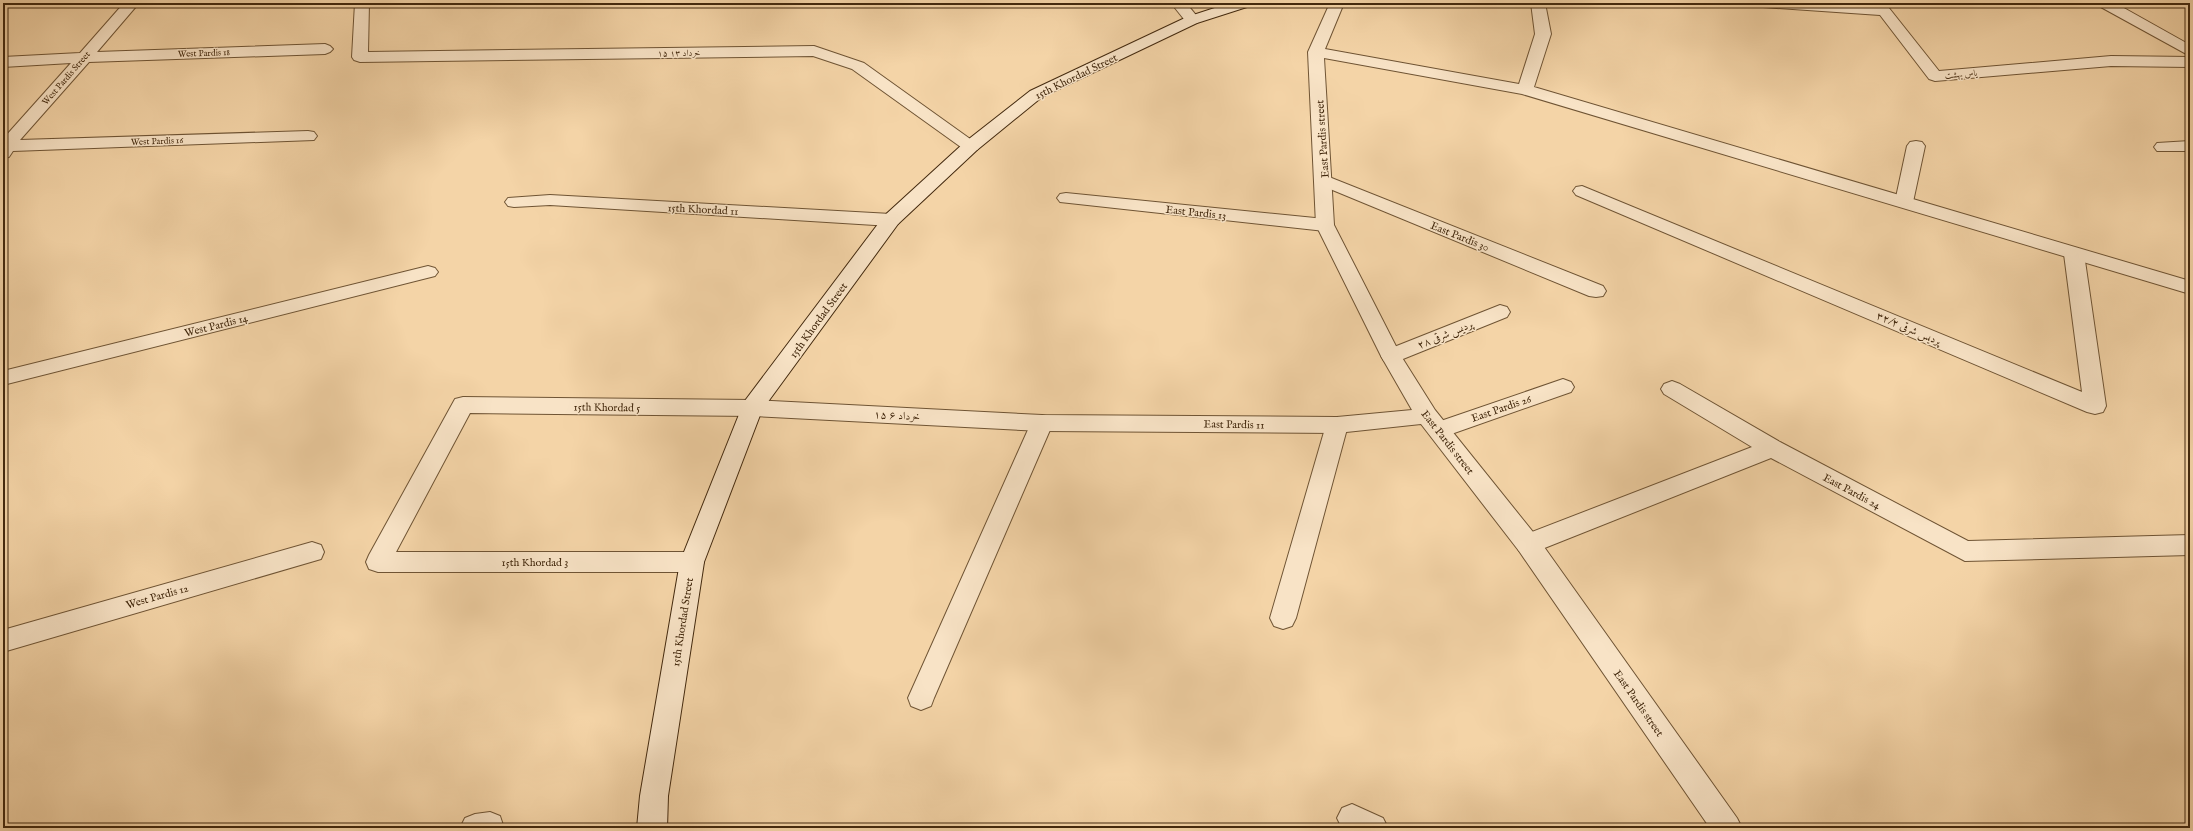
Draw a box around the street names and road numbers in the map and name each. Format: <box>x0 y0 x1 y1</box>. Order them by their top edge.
street label: West Pardis 18 <box>178 47 231 60</box>
street label: ۱۵ خرداد ۱۳ <box>657 48 701 59</box>
street label: West Pardis Street <box>40 49 93 107</box>
street label: 15th Khordad Street <box>1033 51 1120 103</box>
street label: یاس بهشت <box>1944 67 1979 81</box>
street label: East Pardis street <box>1313 99 1333 178</box>
street label: West Pardis 16 <box>131 135 184 148</box>
street label: 15th Khordad 11 <box>667 201 739 219</box>
street label: East Pardis 13 <box>1165 203 1227 223</box>
street label: East Pardis 30 <box>1428 219 1491 255</box>
street label: 15th Khordad Street <box>787 280 851 361</box>
street label: پردیس شرقی ۳۲/۲ <box>1874 309 1944 349</box>
street label: West Pardis 14 <box>183 311 250 341</box>
street label: پردیس شرقی ۲۸ <box>1416 317 1476 352</box>
street label: East Pardis 26 <box>1470 392 1533 426</box>
street label: 15th Khordad 5 <box>574 400 640 416</box>
street label: ۱۵ خرداد ۶ <box>874 408 920 424</box>
street label: East Pardis street <box>1418 408 1477 478</box>
street label: East Pardis 11 <box>1203 417 1264 433</box>
street label: East Pardis 24 <box>1820 471 1883 513</box>
street label: 15th Khordad 3 <box>502 556 568 570</box>
street label: 15th Khordad Street <box>669 576 697 668</box>
street label: West Pardis 12 <box>124 581 190 613</box>
street label: East Pardis street <box>1610 668 1666 740</box>

